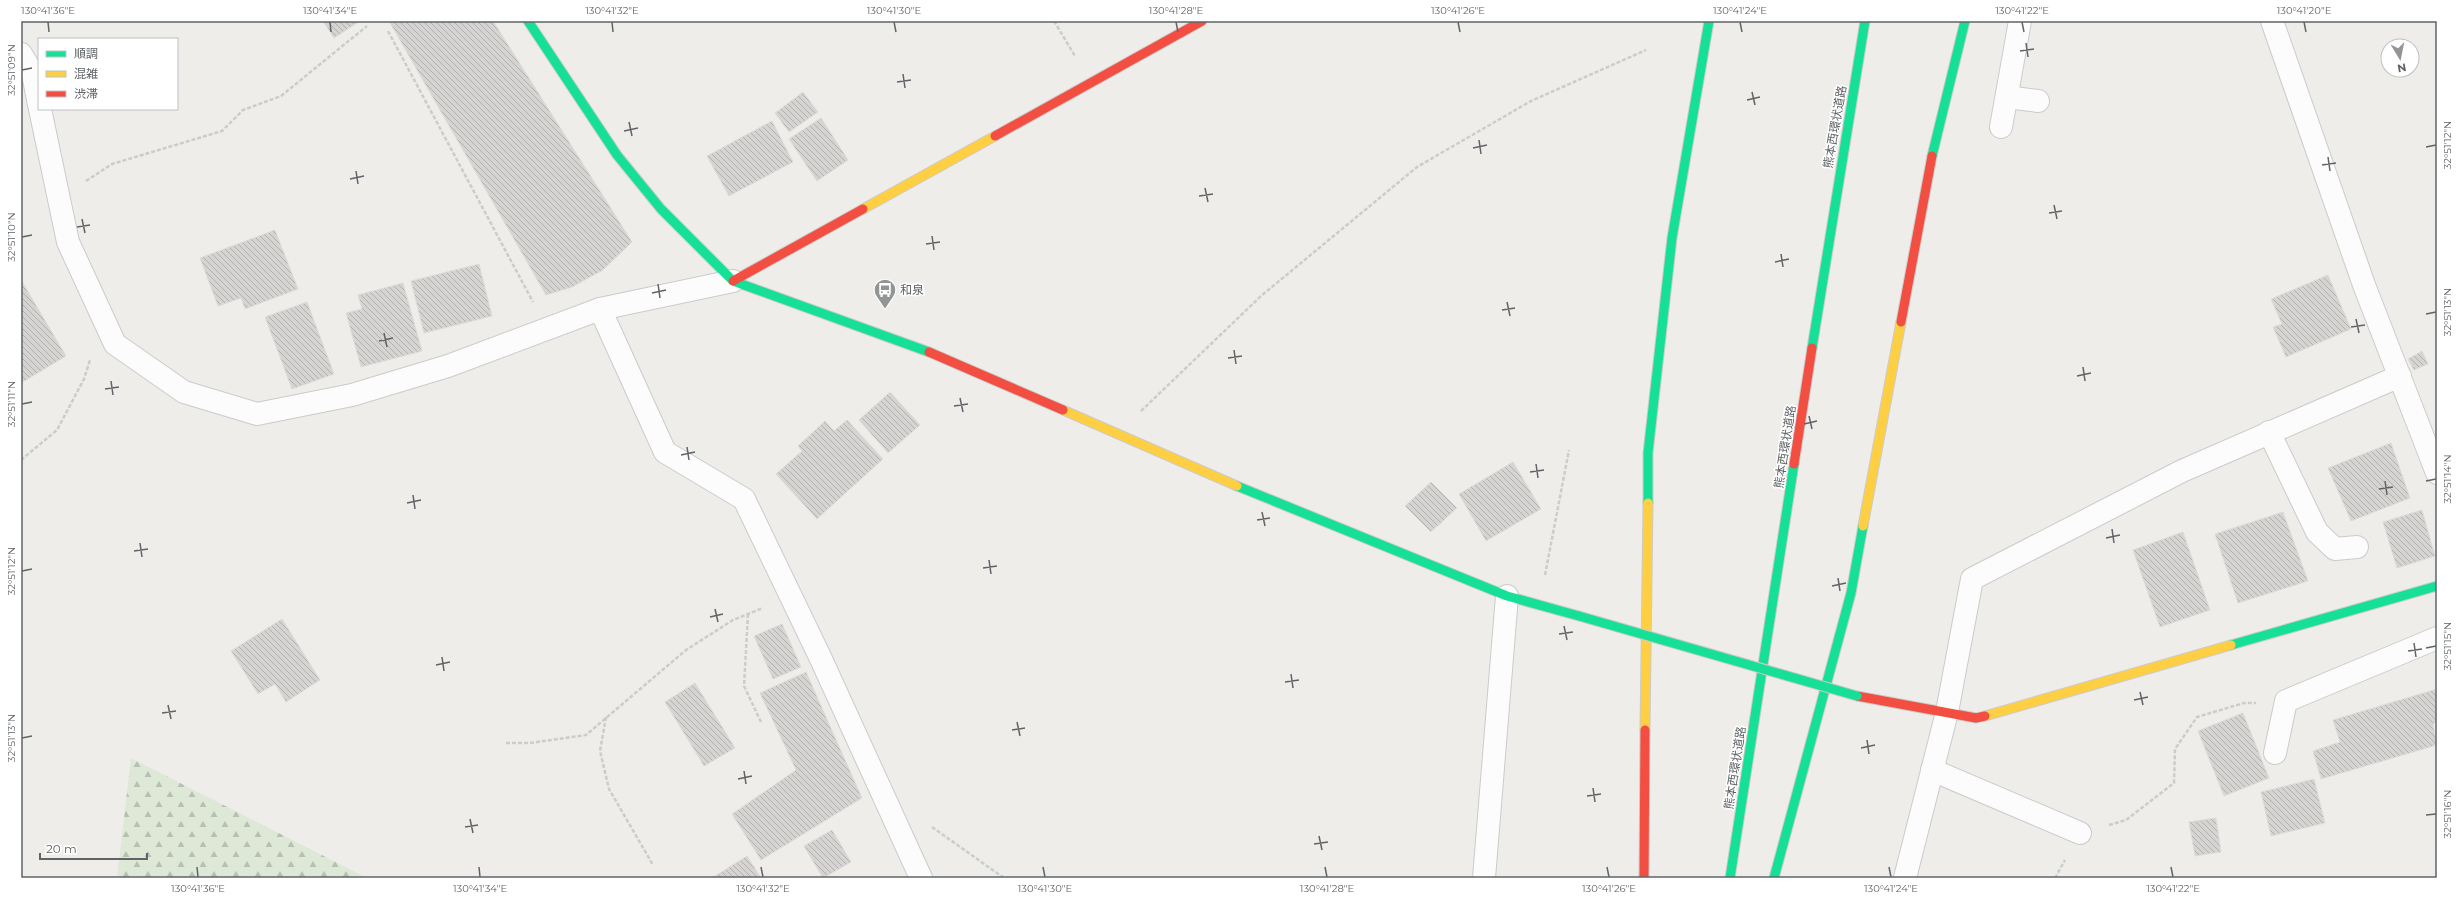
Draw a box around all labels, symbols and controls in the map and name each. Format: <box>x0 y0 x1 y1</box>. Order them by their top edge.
text: 130°41'36"E <box>21 4 75 17</box>
text: 130°41'34"E <box>303 4 357 17</box>
text: 130°41'32"E <box>585 4 639 17</box>
text: 130°41'30"E <box>867 4 922 17</box>
text: 130°41'28"E <box>1149 4 1204 17</box>
text: 130°41'26"E <box>1431 4 1485 17</box>
text: 130°41'24"E <box>1713 4 1767 17</box>
text: 130°41'22"E <box>1995 4 2049 17</box>
text: 130°41'20"E <box>2277 4 2332 17</box>
legend <box>38 38 178 110</box>
north arrow <box>2380 38 2420 78</box>
text: 32°51'09"N <box>5 44 18 96</box>
text: 順調 <box>74 46 98 61</box>
text: N <box>2396 60 2407 76</box>
text: 混雑 <box>74 66 98 81</box>
street label: 熊本西環状道路 <box>1820 84 1849 170</box>
text: 渋滞 <box>74 86 98 101</box>
text: 32°51'12"N <box>2441 121 2454 169</box>
text: 32°51'10"N <box>5 212 18 262</box>
bus stop icon: 和泉 <box>872 277 898 310</box>
place label: 和泉 <box>900 282 924 297</box>
text: 32°51'13"N <box>2441 288 2454 336</box>
text: 32°51'11"N <box>5 381 18 427</box>
street label: 熊本西環状道路 <box>1771 404 1798 490</box>
text: 32°51'14"N <box>2441 454 2454 504</box>
text: 32°51'12"N <box>5 547 18 595</box>
text: 32°51'15"N <box>2441 622 2454 670</box>
text: 32°51'13"N <box>5 714 18 762</box>
street label: 熊本西環状道路 <box>1721 725 1748 811</box>
text: 32°51'16"N <box>2441 790 2454 838</box>
scale bar <box>40 835 147 861</box>
text: 20 m <box>46 841 77 856</box>
text: 130°41'36"E <box>171 882 225 895</box>
text: 130°41'34"E <box>453 882 507 895</box>
text: 130°41'32"E <box>736 882 790 895</box>
text: 130°41'30"E <box>1018 882 1073 895</box>
text: 130°41'28"E <box>1300 882 1355 895</box>
text: 130°41'26"E <box>1582 882 1636 895</box>
text: 130°41'24"E <box>1864 882 1918 895</box>
text: 130°41'22"E <box>2146 882 2200 895</box>

